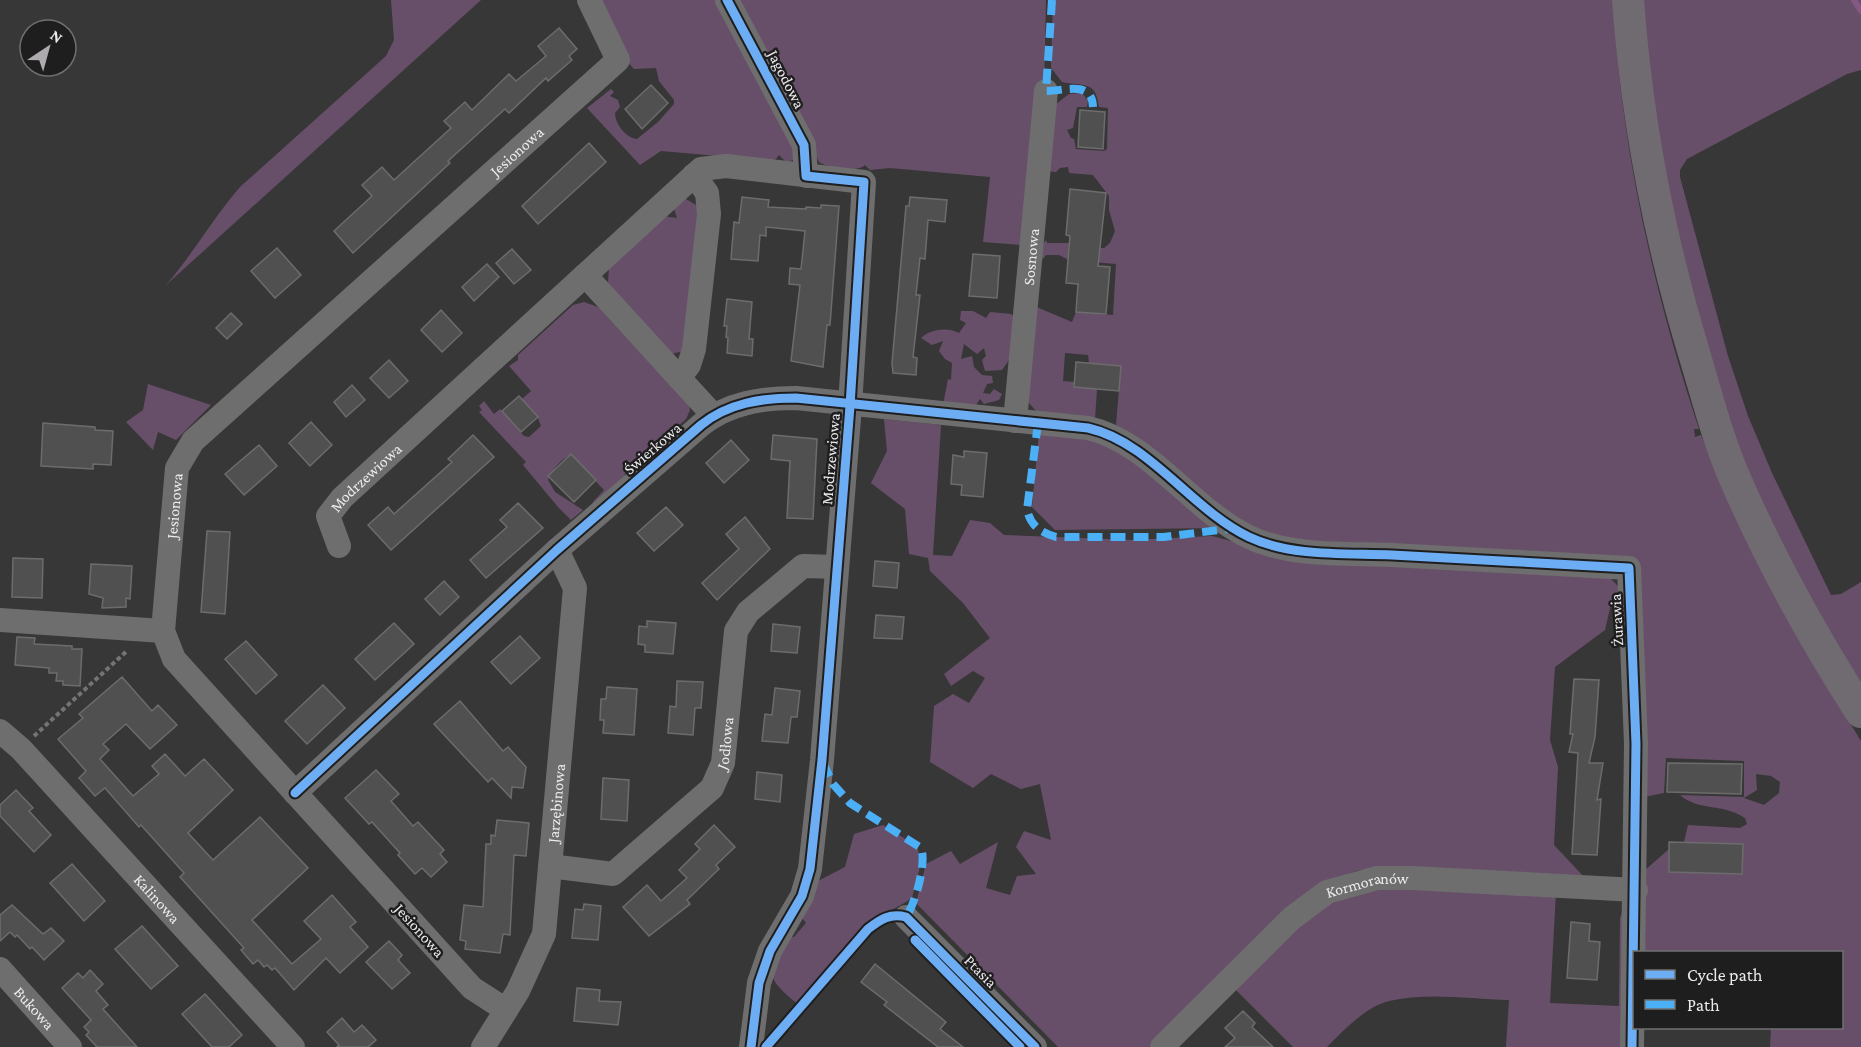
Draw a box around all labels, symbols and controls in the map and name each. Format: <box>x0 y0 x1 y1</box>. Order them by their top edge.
north arrow <box>18 18 78 78</box>
text: N <box>47 26 66 46</box>
street label: Jagodowa <box>763 45 809 112</box>
street label: Jesionowa <box>485 123 547 182</box>
street label: Sosnowa <box>1020 227 1042 286</box>
street label: Modrzewiowa <box>818 412 843 506</box>
street label: Świerkowa <box>620 418 685 478</box>
street label: Modrzewiowa <box>327 440 405 515</box>
street label: Jesionowa <box>163 472 186 542</box>
street label: Żurawia <box>1607 593 1626 647</box>
street label: Jodłowa <box>712 716 737 774</box>
street label: Jarzębinowa <box>544 762 568 846</box>
street label: Kormoranów <box>1324 869 1409 901</box>
street label: Kalinowa <box>130 871 184 927</box>
street label: Jesionowa <box>389 899 448 962</box>
legend <box>1633 951 1843 1029</box>
street label: Ptasia <box>961 952 1001 991</box>
text: Cycle path <box>1687 965 1763 985</box>
street label: Bukowa <box>11 983 58 1033</box>
text: Path <box>1687 995 1720 1015</box>

